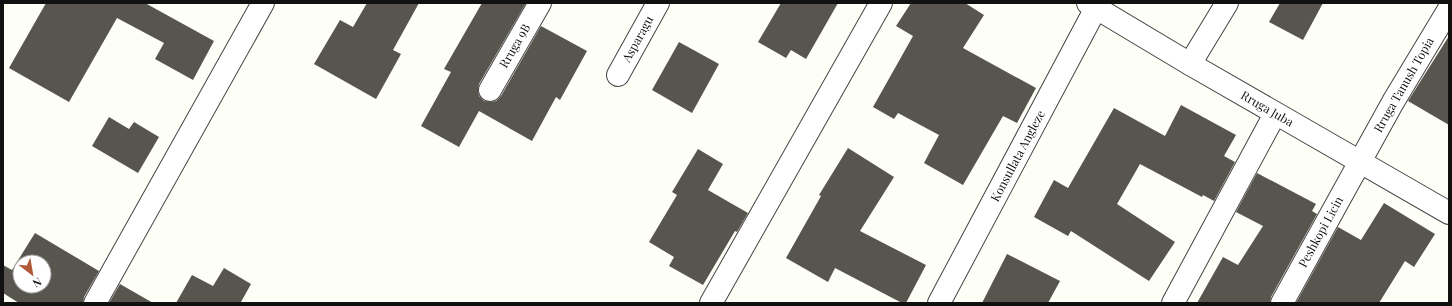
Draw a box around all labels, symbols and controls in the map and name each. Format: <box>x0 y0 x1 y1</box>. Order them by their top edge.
street label: Asparagu <box>617 13 656 65</box>
street label: Rruga 9B <box>495 20 533 71</box>
street label: Rruga Tanush Topia <box>1369 34 1437 135</box>
street label: Rruga Juba <box>1238 87 1297 130</box>
street label: Konsullata Angleze <box>986 107 1048 204</box>
street label: Peshkopi Licin <box>1294 193 1346 270</box>
north arrow <box>12 254 52 294</box>
text: N <box>30 275 45 292</box>

